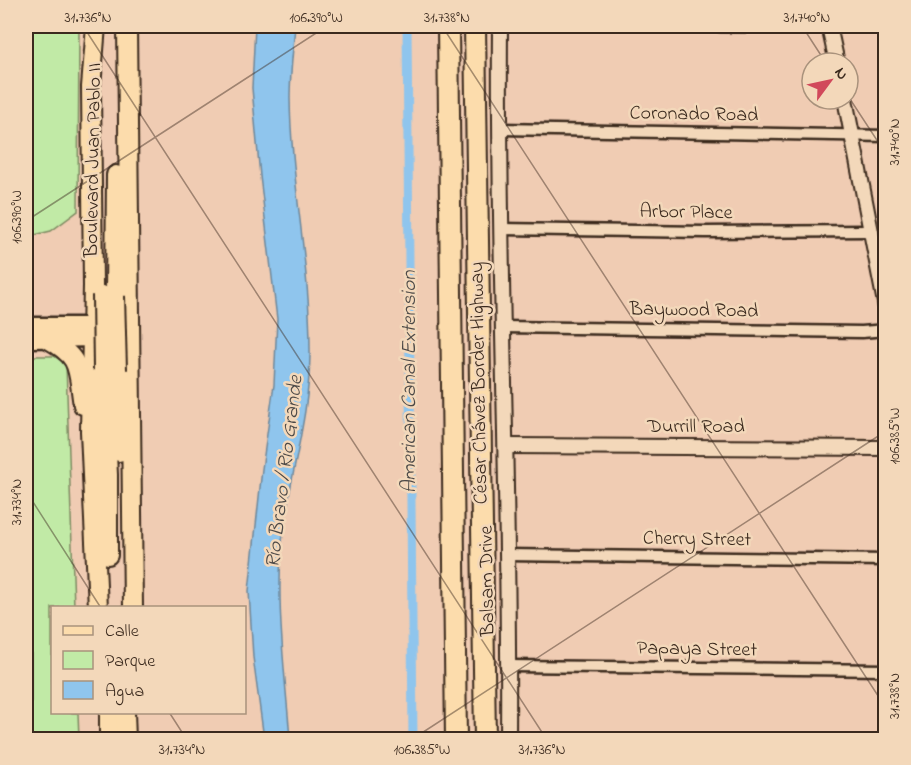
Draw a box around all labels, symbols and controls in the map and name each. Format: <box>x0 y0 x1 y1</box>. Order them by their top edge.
text: 31.736°N <box>64 7 112 29</box>
text: 106.390°W <box>289 7 343 29</box>
text: 31.738°N <box>424 7 470 29</box>
text: 31.740°N <box>783 7 831 29</box>
north arrow <box>800 51 860 111</box>
street label: Boulevard Juan Pablo II <box>78 62 110 259</box>
text: N <box>828 63 854 85</box>
street label: Coronado Road <box>629 99 759 131</box>
text: 31.740°N <box>884 118 906 166</box>
text: 106.390°W <box>6 190 28 244</box>
street label: Arbor Place <box>639 198 733 228</box>
street label: César Chávez Border Highway <box>463 261 498 505</box>
water label: American Canal Extension <box>395 270 425 494</box>
street label: Baywood Road <box>628 295 759 327</box>
water label: Río Bravo / Rio Grande <box>258 372 312 570</box>
text: 106.385°W <box>884 408 906 464</box>
street label: Durrill Road <box>646 413 745 442</box>
text: 31.734°N <box>6 479 28 525</box>
street label: Balsam Drive <box>473 525 503 638</box>
street label: Cherry Street <box>643 525 752 555</box>
legend <box>51 606 246 714</box>
text: Calle <box>105 619 140 645</box>
street label: Papaya Street <box>637 634 758 666</box>
text: Parque <box>105 649 156 675</box>
text: 31.738°N <box>884 673 906 719</box>
text: Agua <box>105 679 144 706</box>
text: 31.734°N <box>159 739 205 761</box>
text: 106.385°W <box>394 739 450 761</box>
text: 31.736°N <box>518 739 566 761</box>

